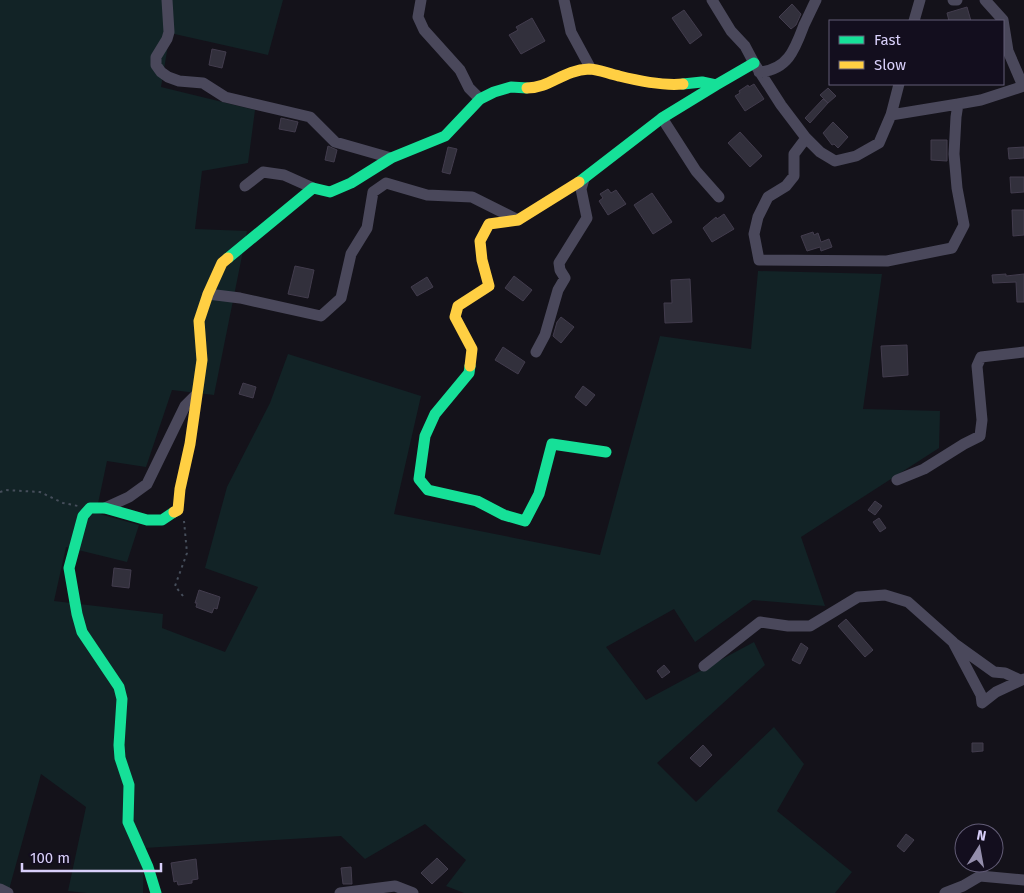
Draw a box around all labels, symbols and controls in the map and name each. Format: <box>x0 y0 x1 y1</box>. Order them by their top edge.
legend <box>829 20 1004 85</box>
text: Fast <box>874 31 901 49</box>
text: Slow <box>874 56 906 74</box>
north arrow <box>954 823 1004 873</box>
text: N <box>975 826 988 845</box>
scale bar <box>22 840 161 872</box>
text: 100 m <box>30 849 70 867</box>

